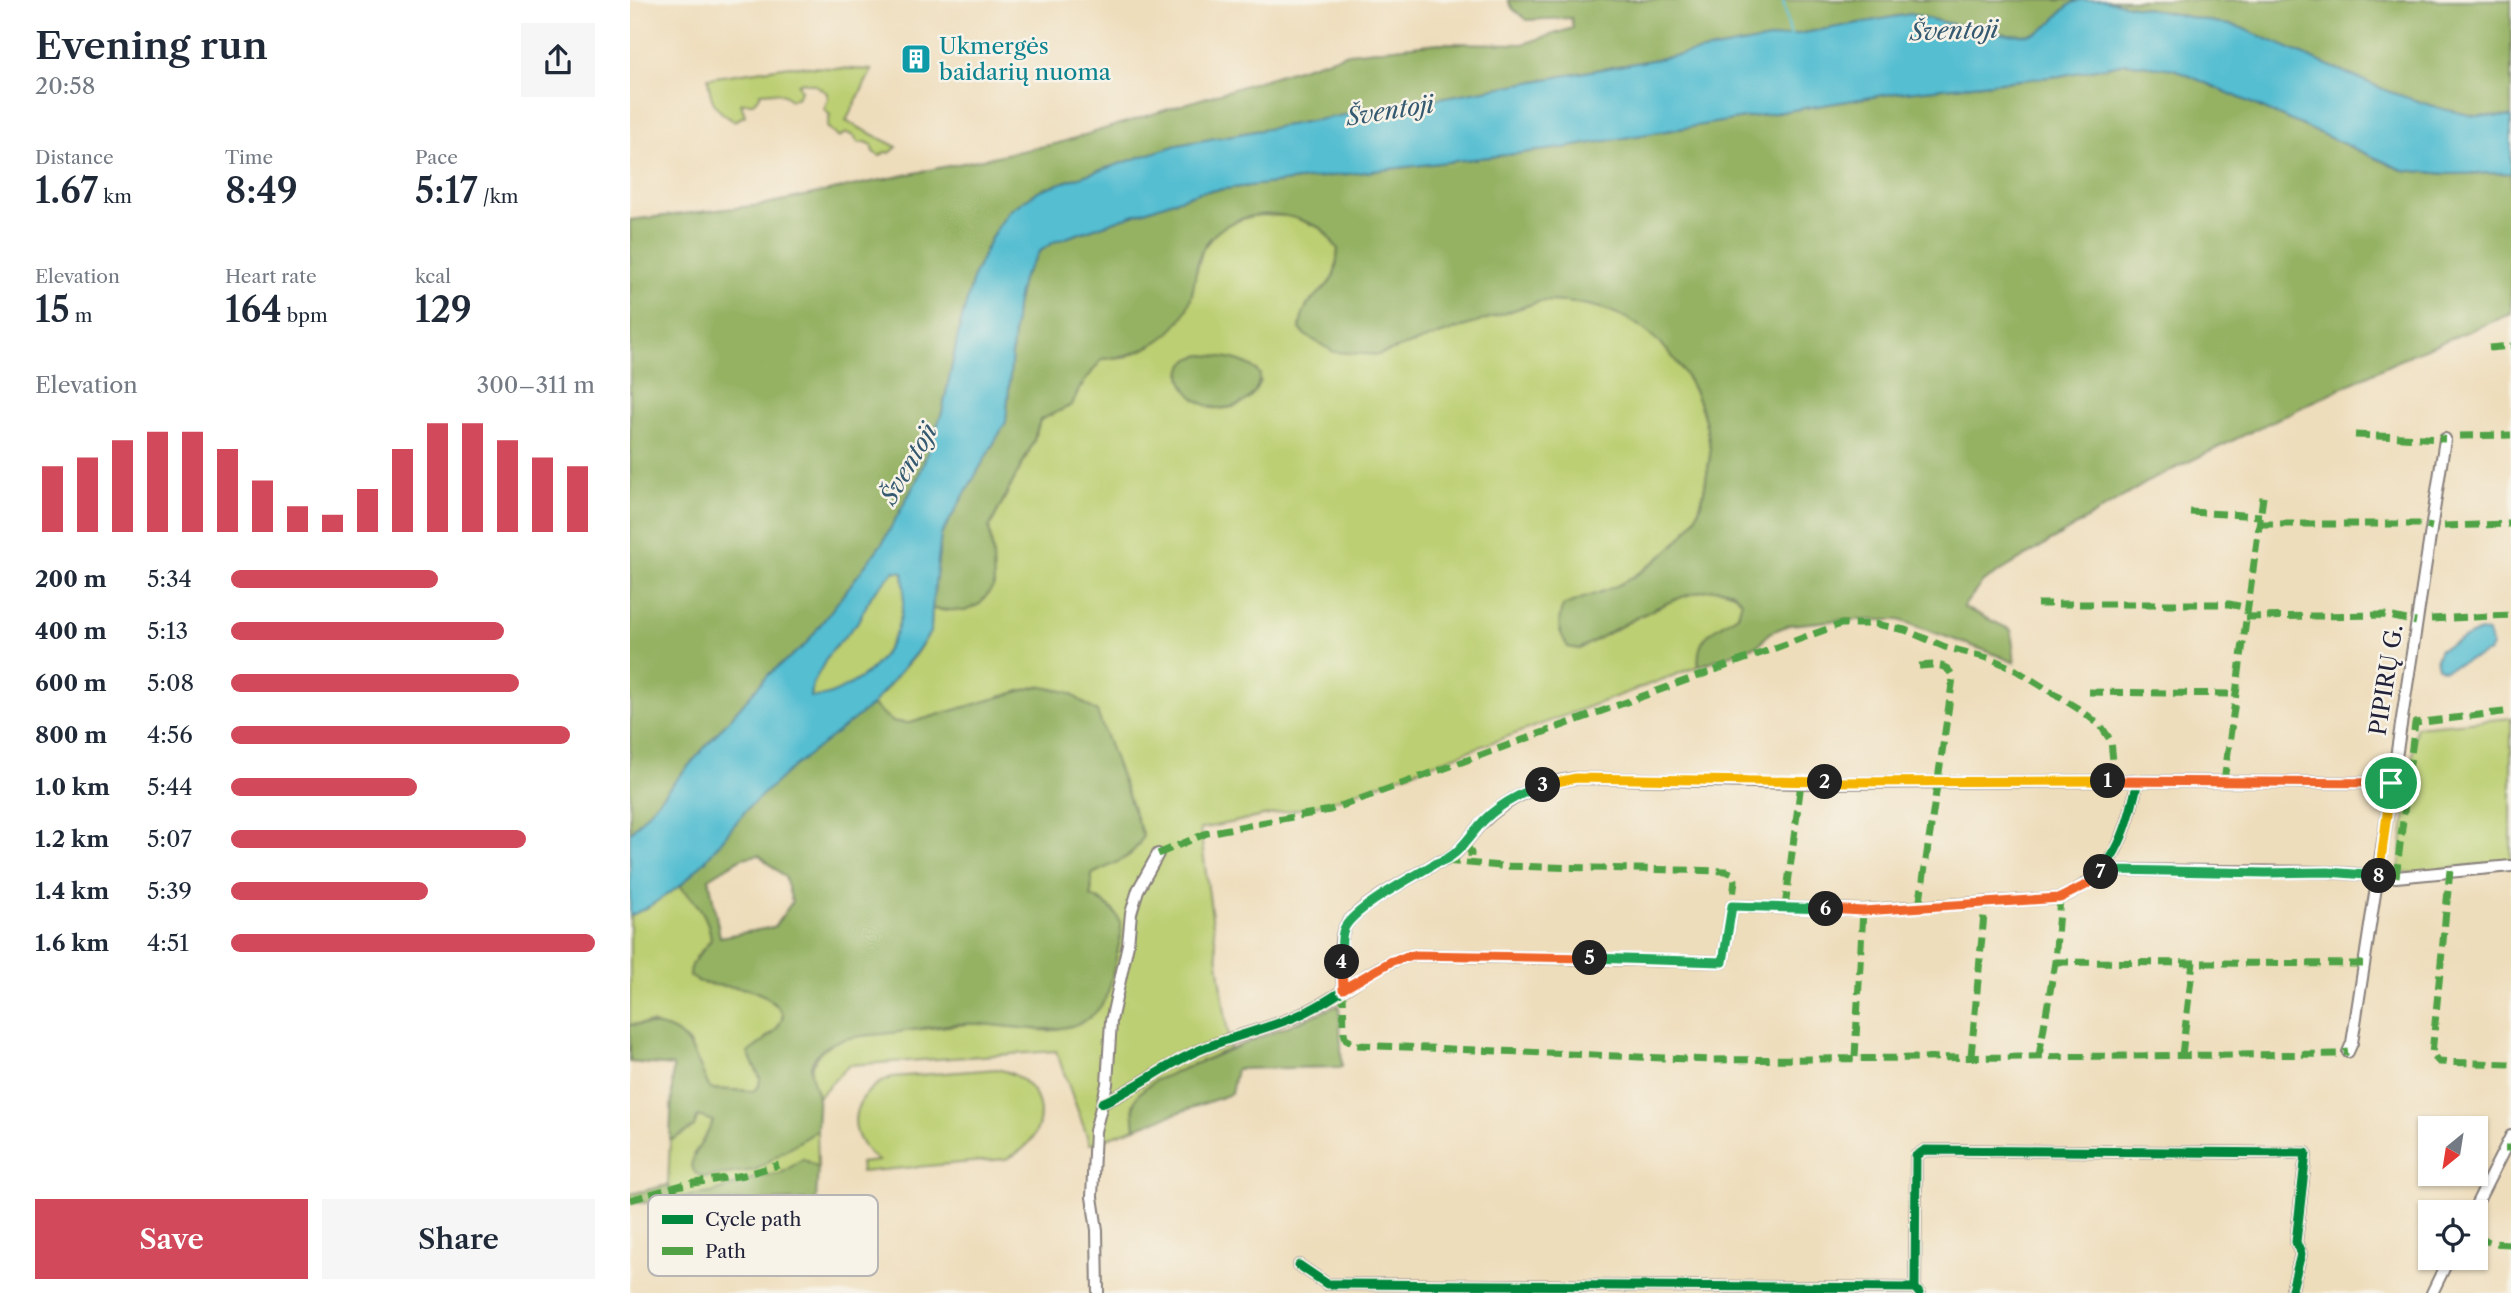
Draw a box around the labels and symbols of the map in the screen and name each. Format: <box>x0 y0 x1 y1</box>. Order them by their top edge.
water label: Šventoji <box>1907 13 2000 47</box>
place label: Ukmergės baidarių nuoma <box>939 32 1112 86</box>
building icon: Ukmergės baidarių nuoma <box>899 42 933 76</box>
water label: Šventoji <box>1342 88 1437 132</box>
water label: Šventoji <box>872 416 944 511</box>
street label: PIPIRŲ G. <box>2363 622 2409 738</box>
pin <box>2361 753 2421 813</box>
pin: 2 <box>1808 764 1842 800</box>
pin: 1 <box>2090 764 2126 798</box>
pin: 3 <box>1525 768 1560 802</box>
pin: 7 <box>2084 854 2118 890</box>
pin: 8 <box>2362 858 2396 894</box>
pin: 6 <box>1808 892 1844 926</box>
pin: 5 <box>1572 940 1608 976</box>
pin: 4 <box>1324 944 1360 979</box>
north arrow <box>2418 1116 2488 1186</box>
legend <box>648 1195 878 1276</box>
text: Cycle path <box>705 1208 801 1231</box>
text: Path <box>705 1240 746 1263</box>

